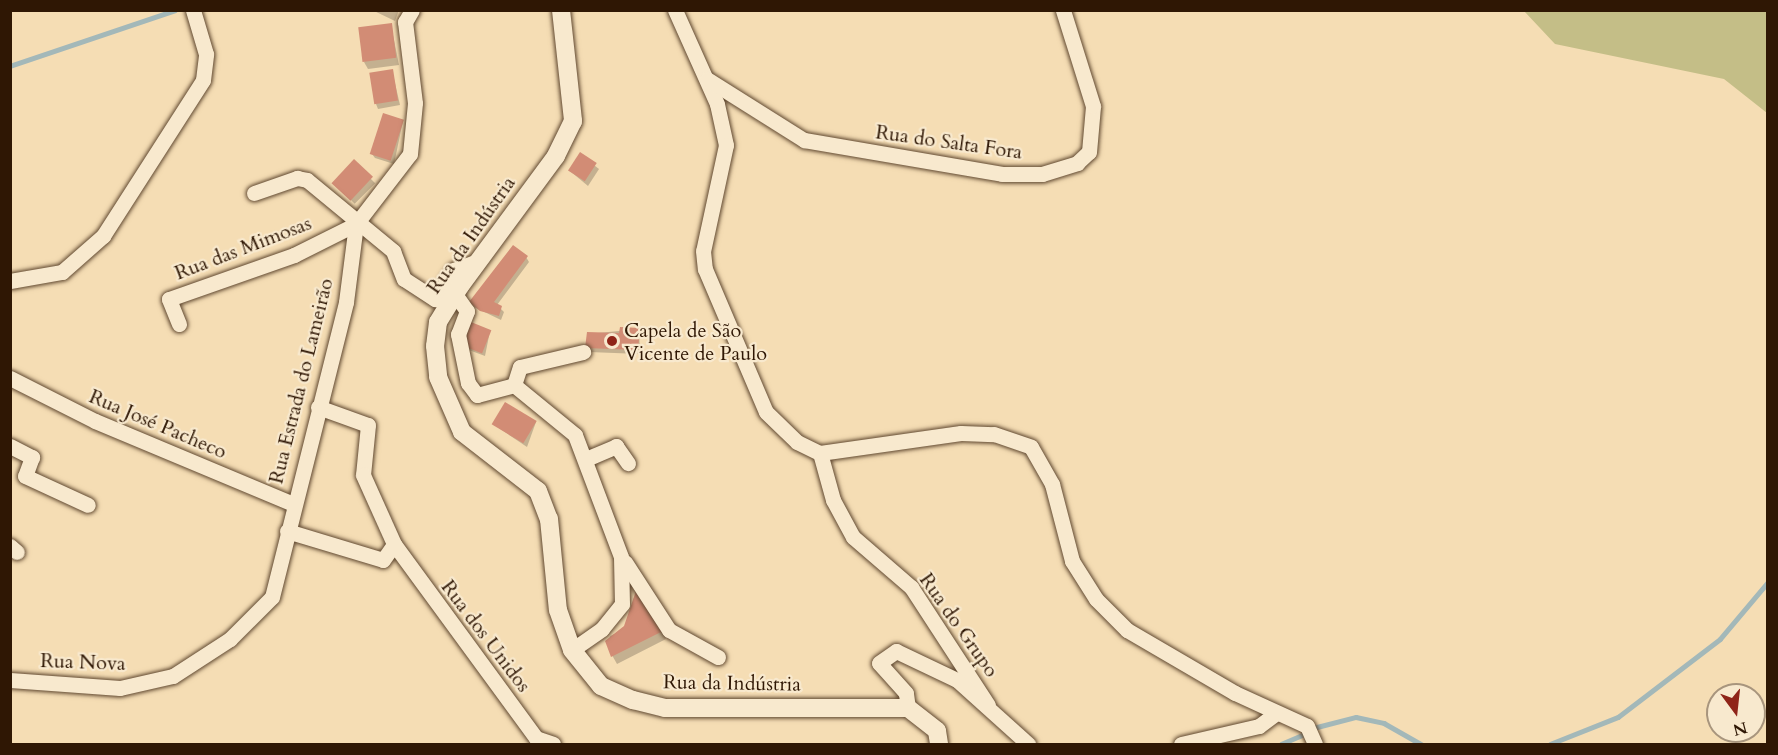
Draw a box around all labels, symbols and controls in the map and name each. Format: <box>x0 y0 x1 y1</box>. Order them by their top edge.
street label: Rua do Salta Fora <box>874 120 1024 164</box>
street label: Rua da Indústria <box>422 172 520 298</box>
street label: Rua das Mimosas <box>171 211 315 285</box>
street label: Rua Estrada do Lameirão <box>264 276 338 486</box>
place label: Capela de São Vicente de Paulo <box>624 318 767 365</box>
marker: Capela de São Vicente de Paulo <box>605 334 619 348</box>
street label: Rua José Pacheco <box>86 384 230 464</box>
street label: Rua do Grupo <box>914 568 1004 682</box>
street label: Rua dos Unidos <box>436 575 536 697</box>
street label: Rua Nova <box>40 649 126 675</box>
street label: Rua da Indústria <box>663 670 801 696</box>
north arrow <box>1706 683 1766 743</box>
text: N <box>1731 716 1750 741</box>

